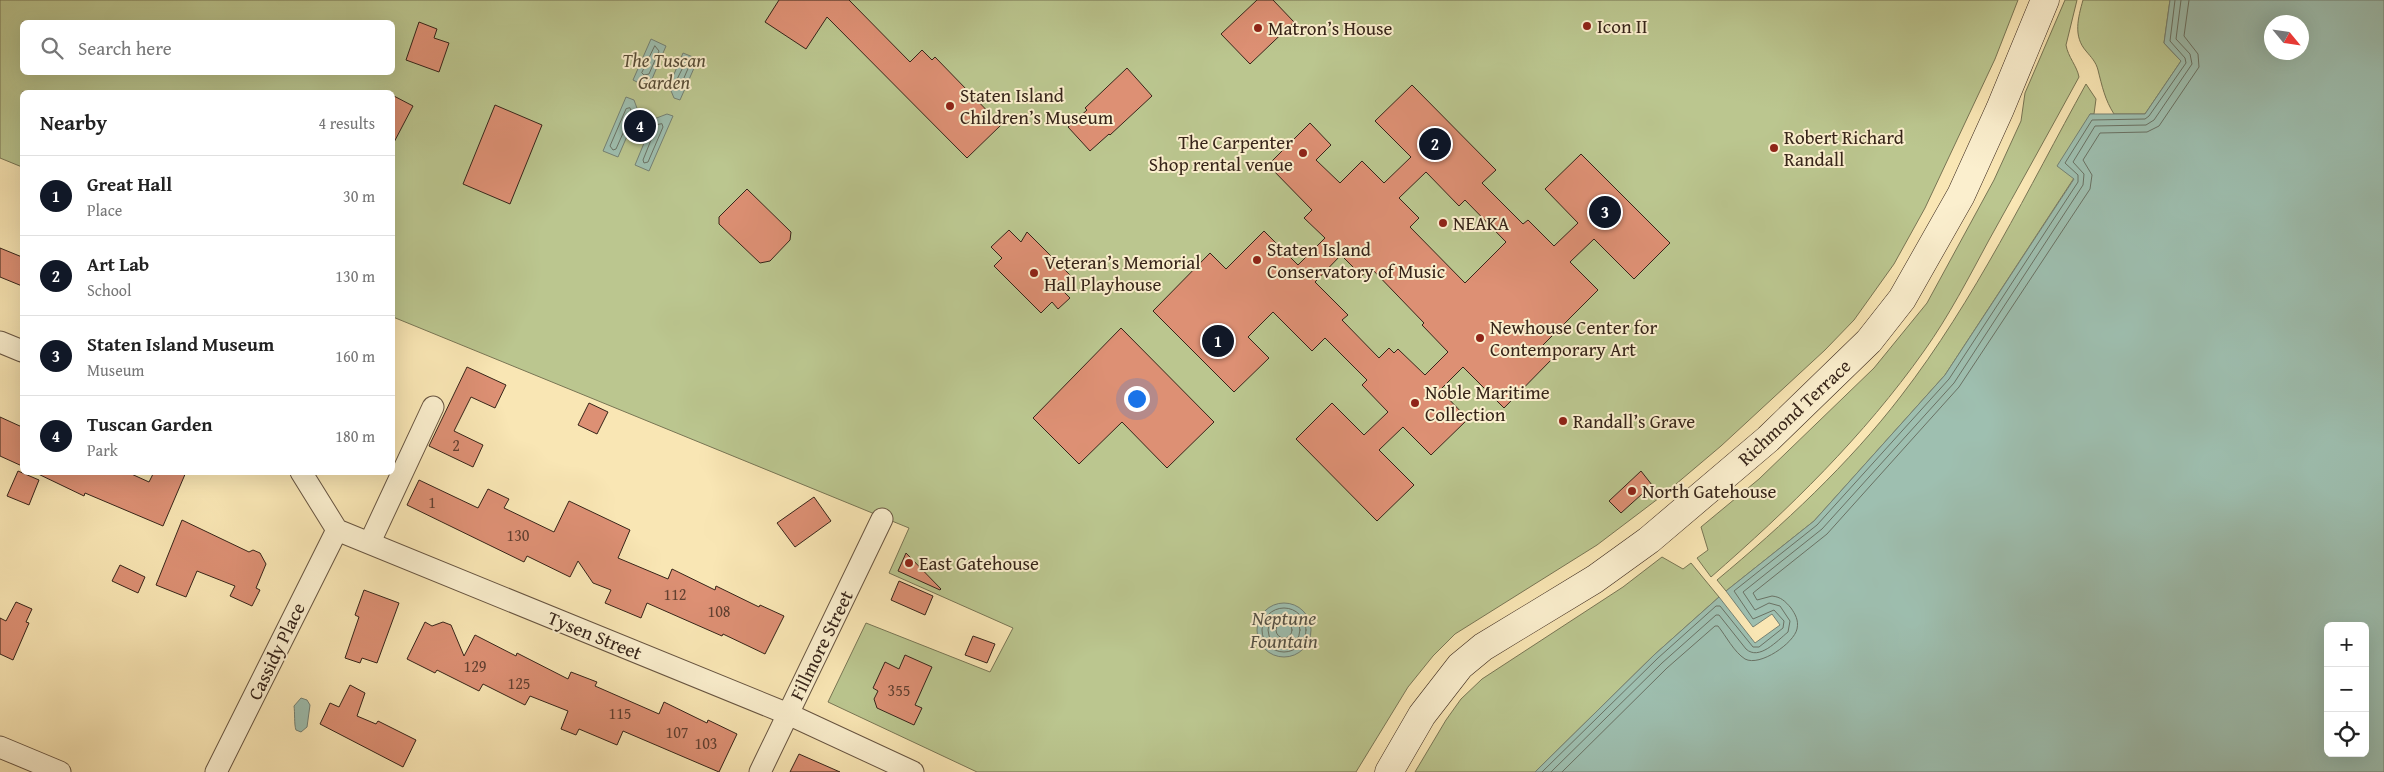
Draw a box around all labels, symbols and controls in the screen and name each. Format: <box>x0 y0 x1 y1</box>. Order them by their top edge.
place label: Icon II <box>1597 12 1648 40</box>
place label: Matron’s House <box>1268 14 1393 42</box>
north arrow <box>2264 15 2309 60</box>
search box <box>20 20 395 75</box>
marker: Icon II <box>1581 20 1593 32</box>
marker: Matron’s House <box>1252 22 1264 34</box>
icon: search <box>38 34 66 62</box>
text: Search here <box>78 34 172 62</box>
park label: The Tuscan Garden <box>622 46 706 96</box>
place label: Staten Island Children’s Museum <box>960 81 1114 131</box>
marker: Staten Island Children’s Museum <box>944 100 956 112</box>
text: Nearby <box>40 107 107 138</box>
pin: 4 <box>624 107 656 145</box>
text: 4 results <box>318 111 375 135</box>
place label: Robert Richard Randall <box>1784 123 1905 173</box>
pin: 2 <box>1419 125 1451 163</box>
place label: The Carpenter Shop rental venue <box>1149 128 1293 178</box>
marker: Robert Richard Randall <box>1768 142 1780 154</box>
marker: The Carpenter Shop rental venue <box>1297 147 1309 159</box>
text: Great Hall <box>87 170 172 198</box>
text: 1 <box>52 184 60 208</box>
text: 30 m <box>343 184 375 208</box>
pin: 3 <box>1589 193 1621 231</box>
text: Place <box>87 198 122 222</box>
place label: NEAKA <box>1453 209 1510 237</box>
marker: NEAKA <box>1437 217 1449 229</box>
place label: Staten Island Conservatory of Music <box>1267 235 1445 285</box>
place label: Veteran’s Memorial Hall Playhouse <box>1044 248 1201 298</box>
text: Art Lab <box>87 250 149 278</box>
marker: Staten Island Conservatory of Music <box>1251 254 1263 266</box>
text: 2 <box>52 264 60 288</box>
text: 130 m <box>335 264 375 288</box>
marker: Veteran’s Memorial Hall Playhouse <box>1028 267 1040 279</box>
text: School <box>87 278 131 302</box>
place label: Newhouse Center for Contemporary Art <box>1490 313 1657 363</box>
pin: 1 <box>1202 322 1234 360</box>
text: Staten Island Museum <box>87 330 274 358</box>
marker: Newhouse Center for Contemporary Art <box>1474 332 1486 344</box>
text: 3 <box>52 344 60 368</box>
text: 160 m <box>335 344 375 368</box>
street label: Richmond Terrace <box>1731 352 1857 472</box>
text: Museum <box>87 358 144 382</box>
place label: Noble Maritime Collection <box>1425 378 1550 428</box>
your location <box>1124 386 1150 412</box>
marker: Noble Maritime Collection <box>1409 397 1421 409</box>
place label: Randall’s Grave <box>1573 407 1695 435</box>
text: Tuscan Garden <box>87 410 212 438</box>
marker: Randall’s Grave <box>1557 415 1569 427</box>
text: 4 <box>52 424 60 448</box>
text: 180 m <box>335 424 375 448</box>
house number: 2 <box>452 433 460 457</box>
text: Park <box>87 438 118 462</box>
place label: North Gatehouse <box>1642 477 1776 505</box>
marker: North Gatehouse <box>1626 485 1638 497</box>
house number: 1 <box>428 490 436 514</box>
house number: 130 <box>506 523 530 547</box>
place label: East Gatehouse <box>919 549 1039 577</box>
marker: East Gatehouse <box>903 557 915 569</box>
house number: 112 <box>663 582 687 606</box>
street label: Fillmore Street <box>782 585 860 705</box>
street label: Cassidy Place <box>240 597 312 704</box>
house number: 108 <box>707 599 731 623</box>
street label: Tysen Street <box>544 603 647 667</box>
water label: Neptune Fountain <box>1249 603 1318 655</box>
map controls <box>2324 622 2369 757</box>
button: + <box>2324 622 2369 667</box>
house number: 129 <box>463 654 487 678</box>
button: − <box>2324 667 2369 712</box>
house number: 125 <box>507 671 531 695</box>
house number: 355 <box>887 678 911 702</box>
house number: 115 <box>608 701 632 725</box>
button: locate <box>2324 712 2369 757</box>
house number: 107 <box>665 720 689 744</box>
house number: 103 <box>694 731 718 755</box>

